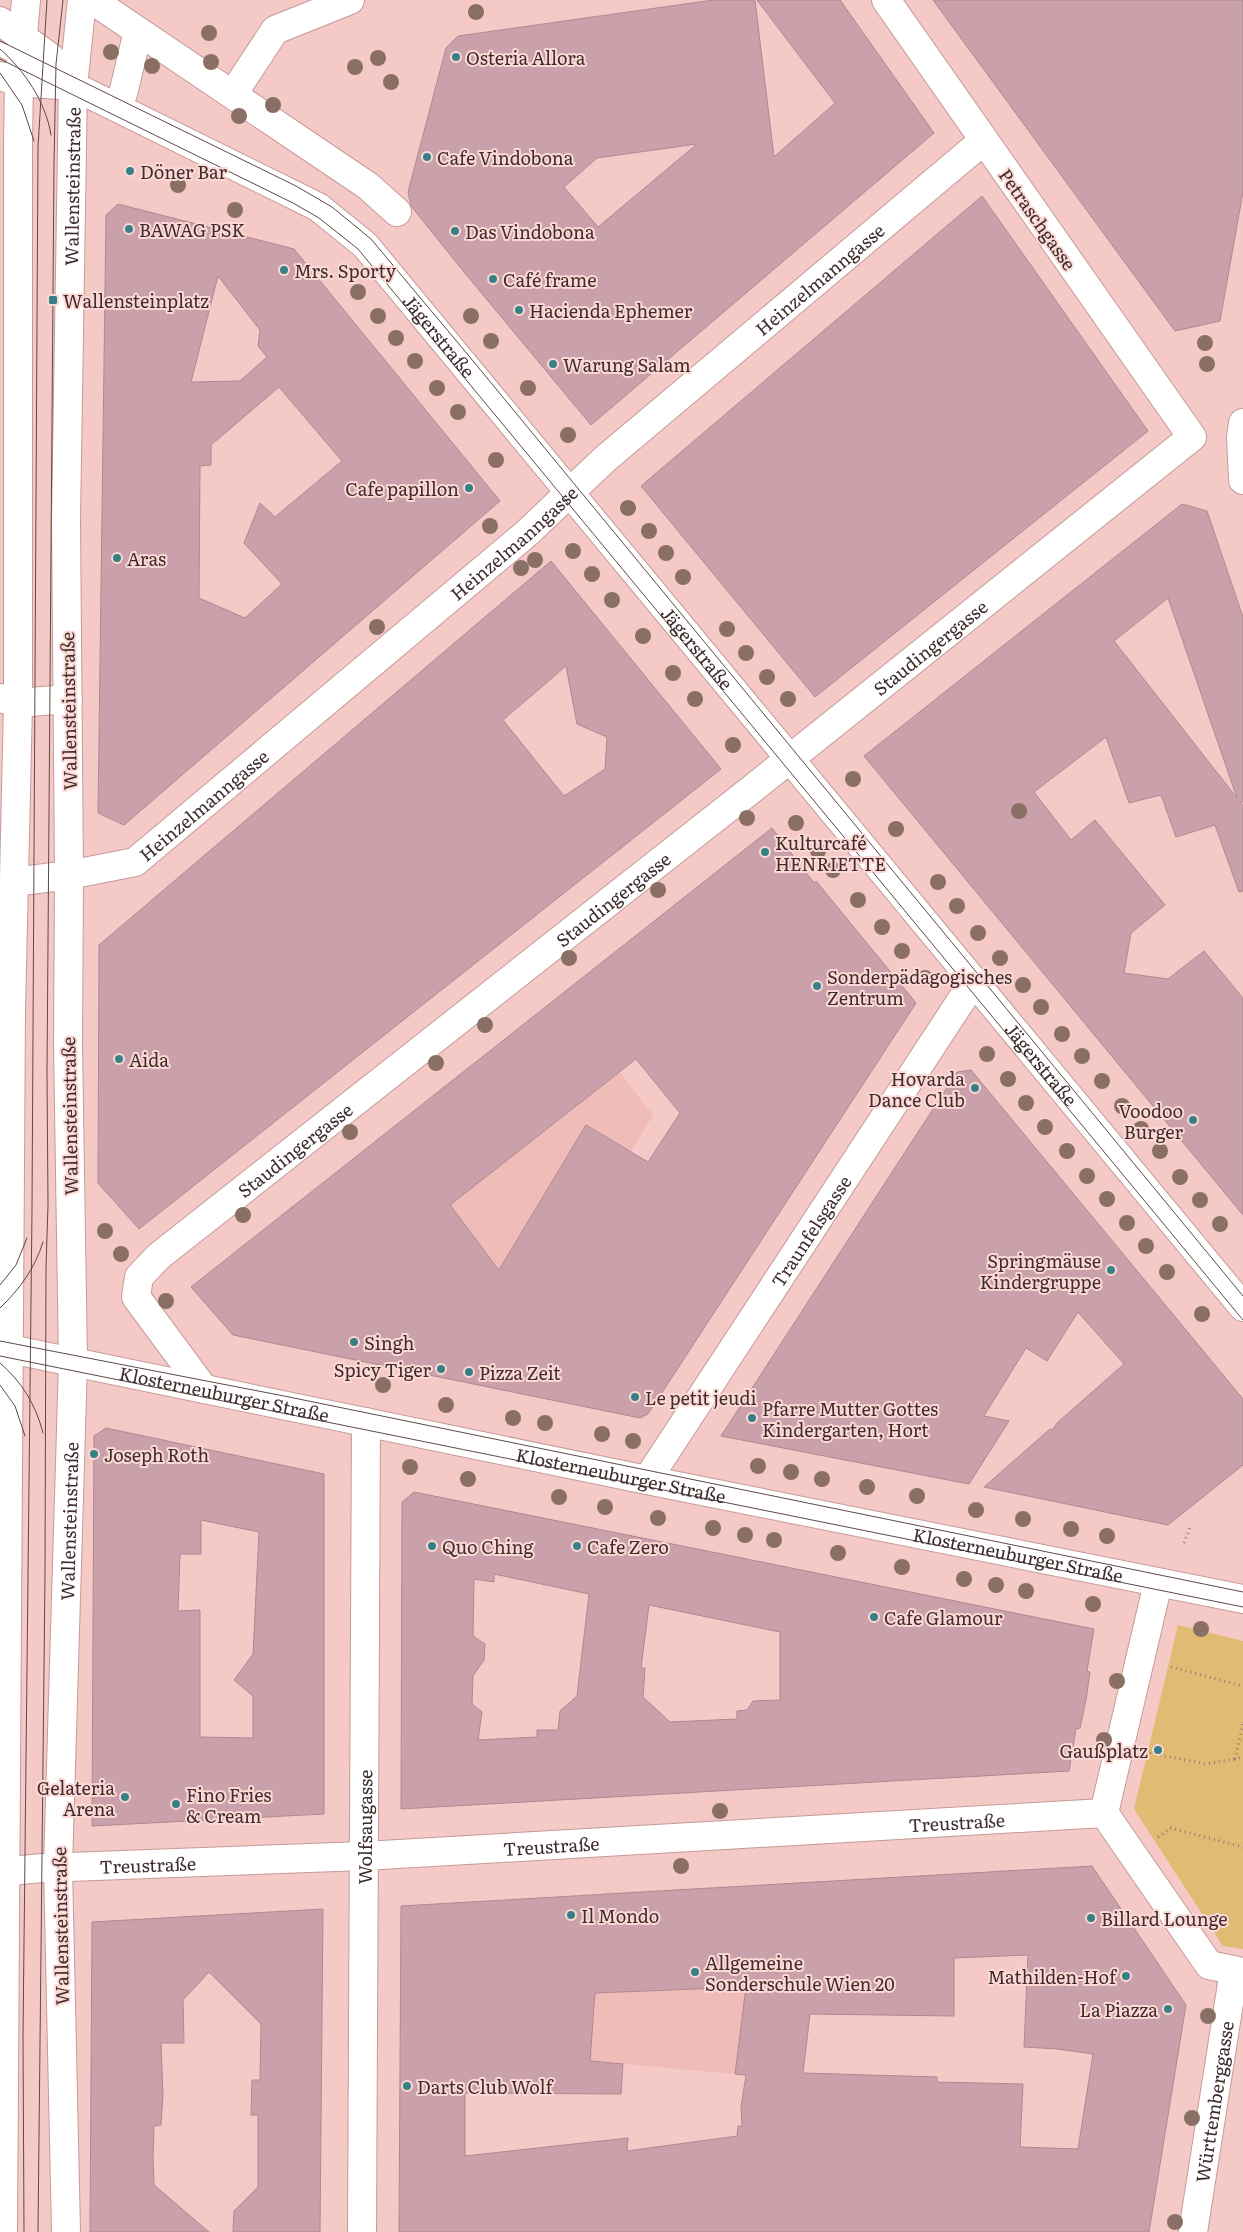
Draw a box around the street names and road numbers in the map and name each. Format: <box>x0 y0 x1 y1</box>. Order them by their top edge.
street label: Wallensteinstraße <box>57 107 86 266</box>
street label: Petraschgasse <box>993 163 1083 275</box>
street label: Heinzelmanngasse <box>749 216 890 341</box>
street label: Jägerstraße <box>397 288 482 383</box>
street label: Heinzelmanngasse <box>444 479 583 606</box>
street label: Staudingergasse <box>867 593 993 701</box>
street label: Jägerstraße <box>655 600 740 695</box>
street label: Wallensteinstraße <box>53 631 83 791</box>
street label: Heinzelmanngasse <box>133 742 274 867</box>
street label: Staudingergasse <box>549 845 676 953</box>
street label: Jägerstraße <box>999 1016 1084 1111</box>
street label: Wallensteinstraße <box>54 1036 84 1196</box>
street label: Staudingergasse <box>231 1096 358 1203</box>
street label: Traunfelsgasse <box>764 1169 857 1292</box>
street label: Klosterneuburger Straße <box>117 1358 332 1428</box>
street label: Klosterneuburger Straße <box>514 1440 728 1509</box>
street label: Wallensteinstraße <box>52 1441 84 1601</box>
street label: Klosterneuburger Straße <box>911 1520 1126 1588</box>
street label: Wolfsaugasse <box>350 1769 378 1885</box>
street label: Treustraße <box>908 1805 1006 1838</box>
street label: Treustraße <box>502 1829 600 1861</box>
street label: Wallensteinstraße <box>45 1846 75 2006</box>
street label: Treustraße <box>99 1849 196 1879</box>
street label: Württemberggasse <box>1187 2019 1239 2184</box>

